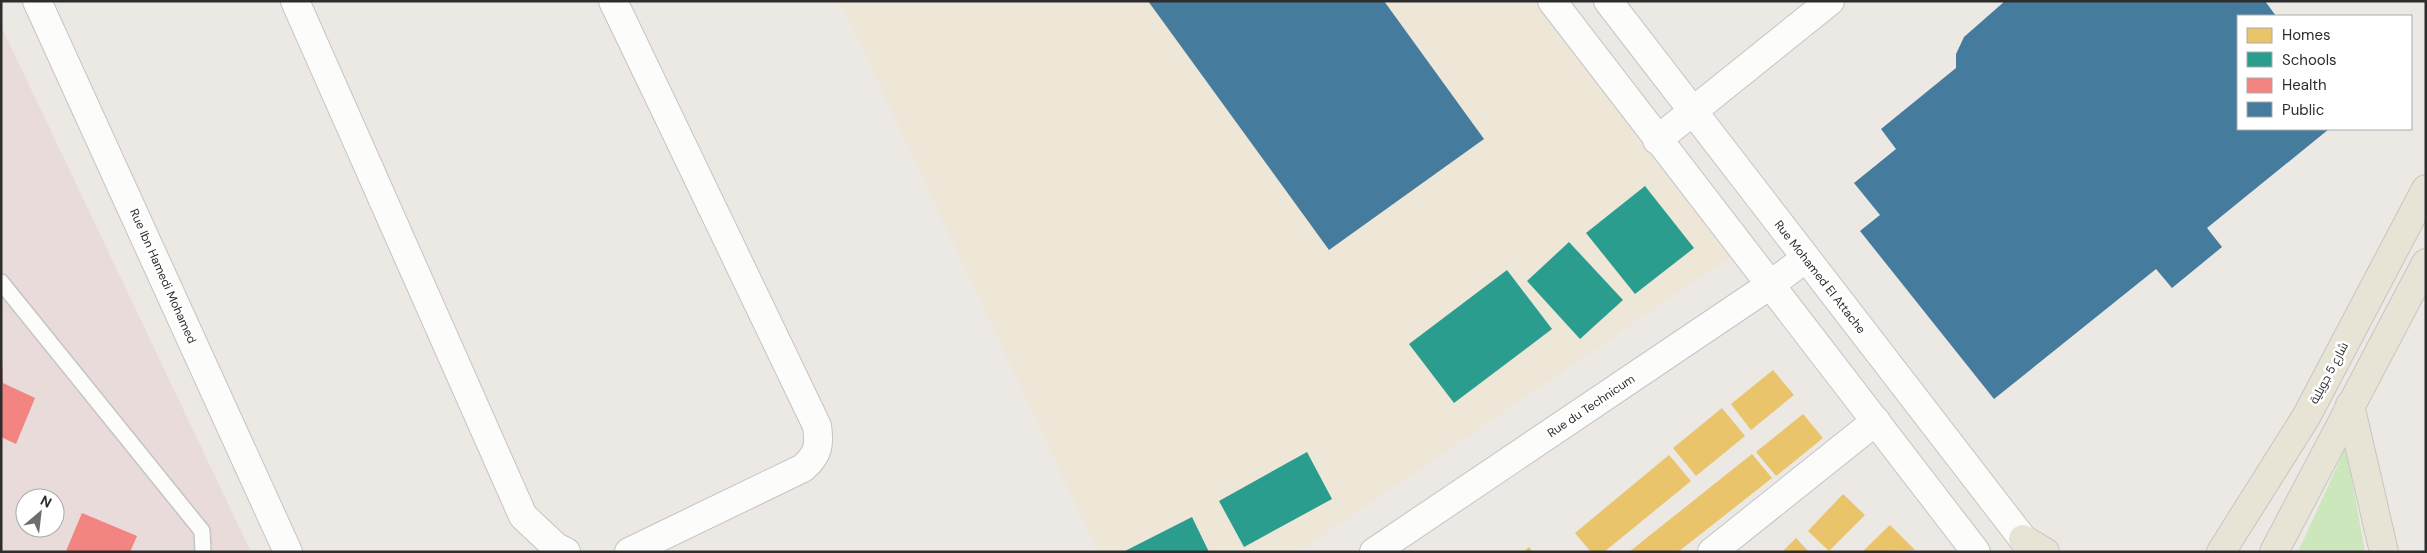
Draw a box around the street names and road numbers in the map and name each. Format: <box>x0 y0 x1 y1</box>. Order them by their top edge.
street label: Rue Ibn Hamedi Mohamed <box>126 206 200 346</box>
street label: Rue Mohamed El Attache <box>1771 217 1869 337</box>
street label: شارع 5 جويلية <box>2306 339 2352 407</box>
street label: Rue du Technicum <box>1544 371 1638 441</box>

